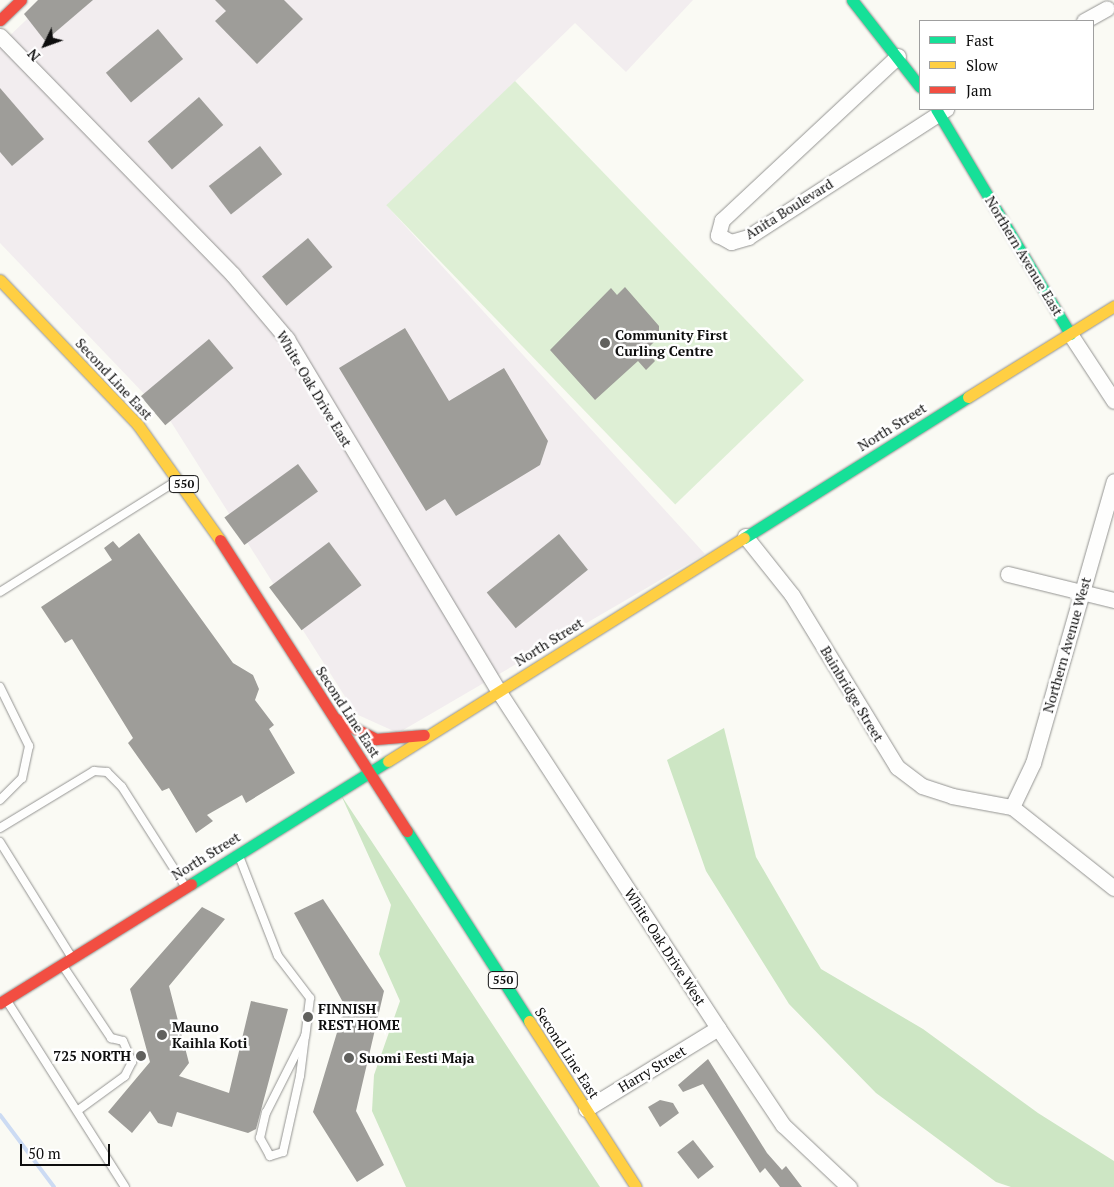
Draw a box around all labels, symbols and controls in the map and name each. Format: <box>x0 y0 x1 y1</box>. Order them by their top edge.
north arrow <box>20 20 70 70</box>
legend <box>919 20 1094 110</box>
text: Fast <box>966 30 994 50</box>
text: N <box>23 45 44 66</box>
text: Slow <box>966 55 998 75</box>
text: Jam <box>966 80 992 100</box>
street label: Anita Boulevard <box>742 175 836 243</box>
street label: Northern Avenue East <box>982 193 1066 319</box>
place label: Community First Curling Centre <box>615 327 728 360</box>
street label: White Oak Drive East <box>273 328 355 450</box>
street label: Second Line East <box>72 335 156 423</box>
marker: Community First Curling Centre <box>599 337 611 349</box>
street label: North Street <box>855 399 929 455</box>
road number: 550 <box>168 474 200 494</box>
street label: Northern Avenue West <box>1040 575 1094 715</box>
street label: North Street <box>512 614 586 670</box>
street label: Bainbridge Street <box>817 643 887 745</box>
street label: Second Line East <box>312 663 384 761</box>
street label: North Street <box>169 828 243 884</box>
street label: White Oak Drive West <box>621 885 709 1009</box>
road number: 550 <box>487 970 519 990</box>
place label: FINNISH REST HOME <box>318 1001 400 1034</box>
street label: Second Line East <box>531 1004 603 1102</box>
marker: FINNISH REST HOME <box>302 1011 314 1023</box>
place label: Mauno Kaihla Koti <box>172 1019 247 1052</box>
marker: Mauno Kaihla Koti <box>156 1029 168 1041</box>
street label: Harry Street <box>615 1042 689 1096</box>
place label: 725 NORTH <box>53 1048 131 1064</box>
marker: 725 NORTH <box>135 1050 147 1062</box>
place label: Suomi Eesti Maja <box>359 1050 475 1066</box>
marker: Suomi Eesti Maja <box>343 1052 355 1064</box>
scale bar <box>22 1134 112 1166</box>
text: 50 m <box>28 1143 61 1163</box>

